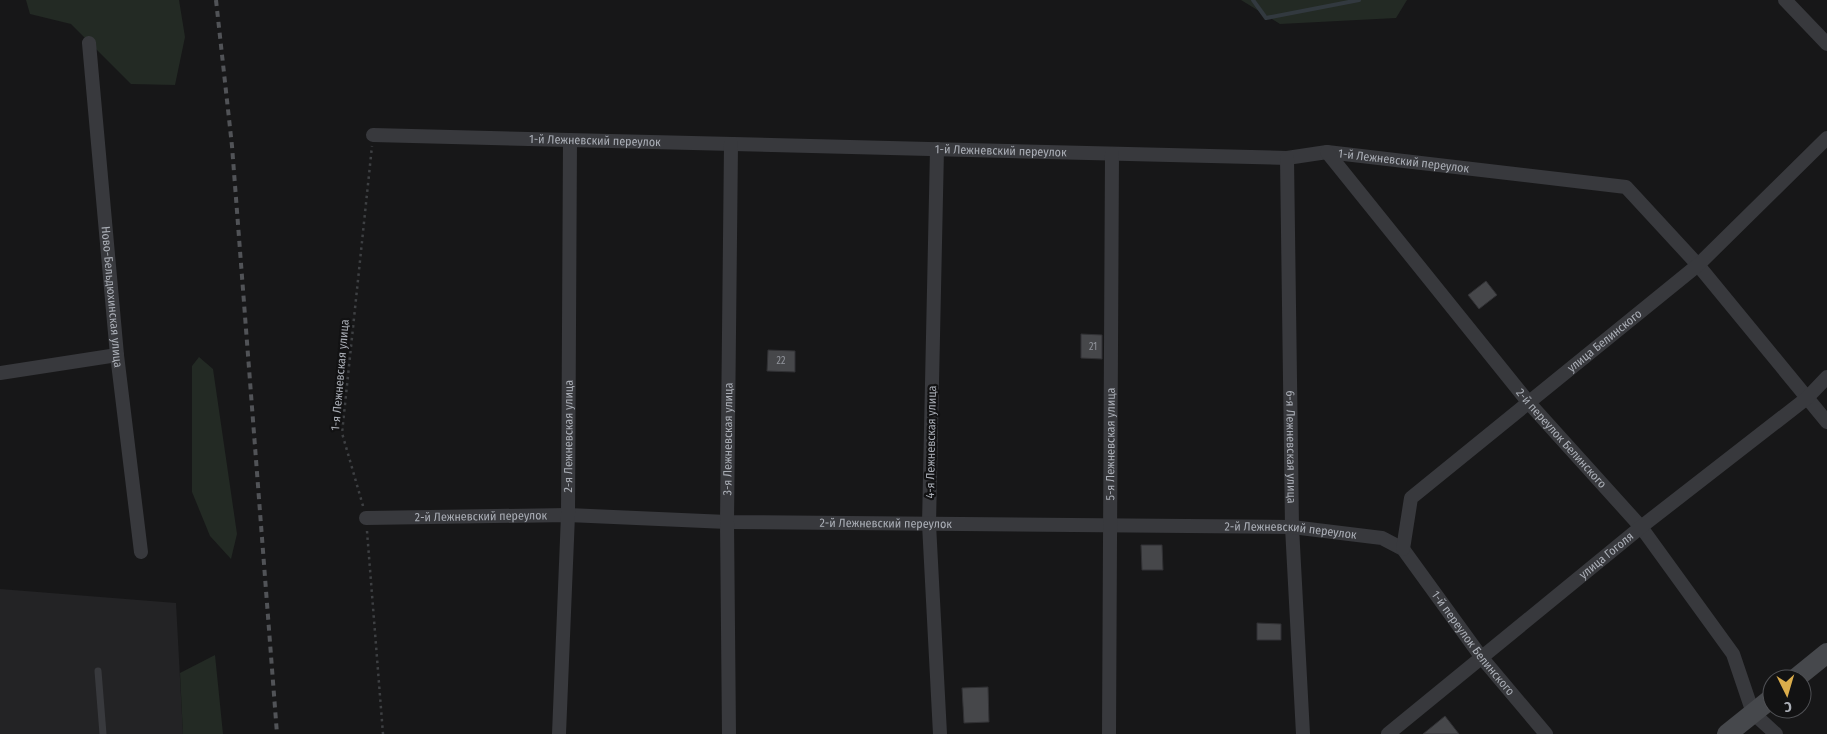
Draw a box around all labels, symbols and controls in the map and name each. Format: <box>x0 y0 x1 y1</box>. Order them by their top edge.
street label: 1-й Лежневский переулок <box>529 132 661 149</box>
street label: 1-й Лежневский переулок <box>935 142 1067 159</box>
street label: 1-й Лежневский переулок <box>1337 146 1470 176</box>
street label: Ново-Бельдюхинская улица <box>98 226 126 369</box>
street label: улица Белинского <box>1565 306 1645 375</box>
street label: 1-я Лежневская улица <box>328 319 352 431</box>
house number: 21 <box>1089 341 1097 353</box>
house number: 22 <box>777 355 786 367</box>
street label: 2-я Лежневская улица <box>561 380 576 493</box>
street label: 3-я Лежневская улица <box>720 382 735 495</box>
street label: 4-я Лежневская улица <box>923 385 939 499</box>
street label: 2-й переулок Белинского <box>1513 386 1609 491</box>
street label: 5-я Лежневская улица <box>1103 387 1118 500</box>
street label: 6-я Лежневская улица <box>1283 390 1299 504</box>
street label: 2-й Лежневский переулок <box>415 508 548 524</box>
street label: 2-й Лежневский переулок <box>820 516 952 531</box>
street label: 2-й Лежневский переулок <box>1225 519 1358 542</box>
street label: улица Гоголя <box>1576 529 1636 582</box>
street label: 1-й переулок Белинского <box>1429 588 1518 698</box>
north arrow <box>1762 669 1812 719</box>
text: С <box>1783 698 1792 715</box>

